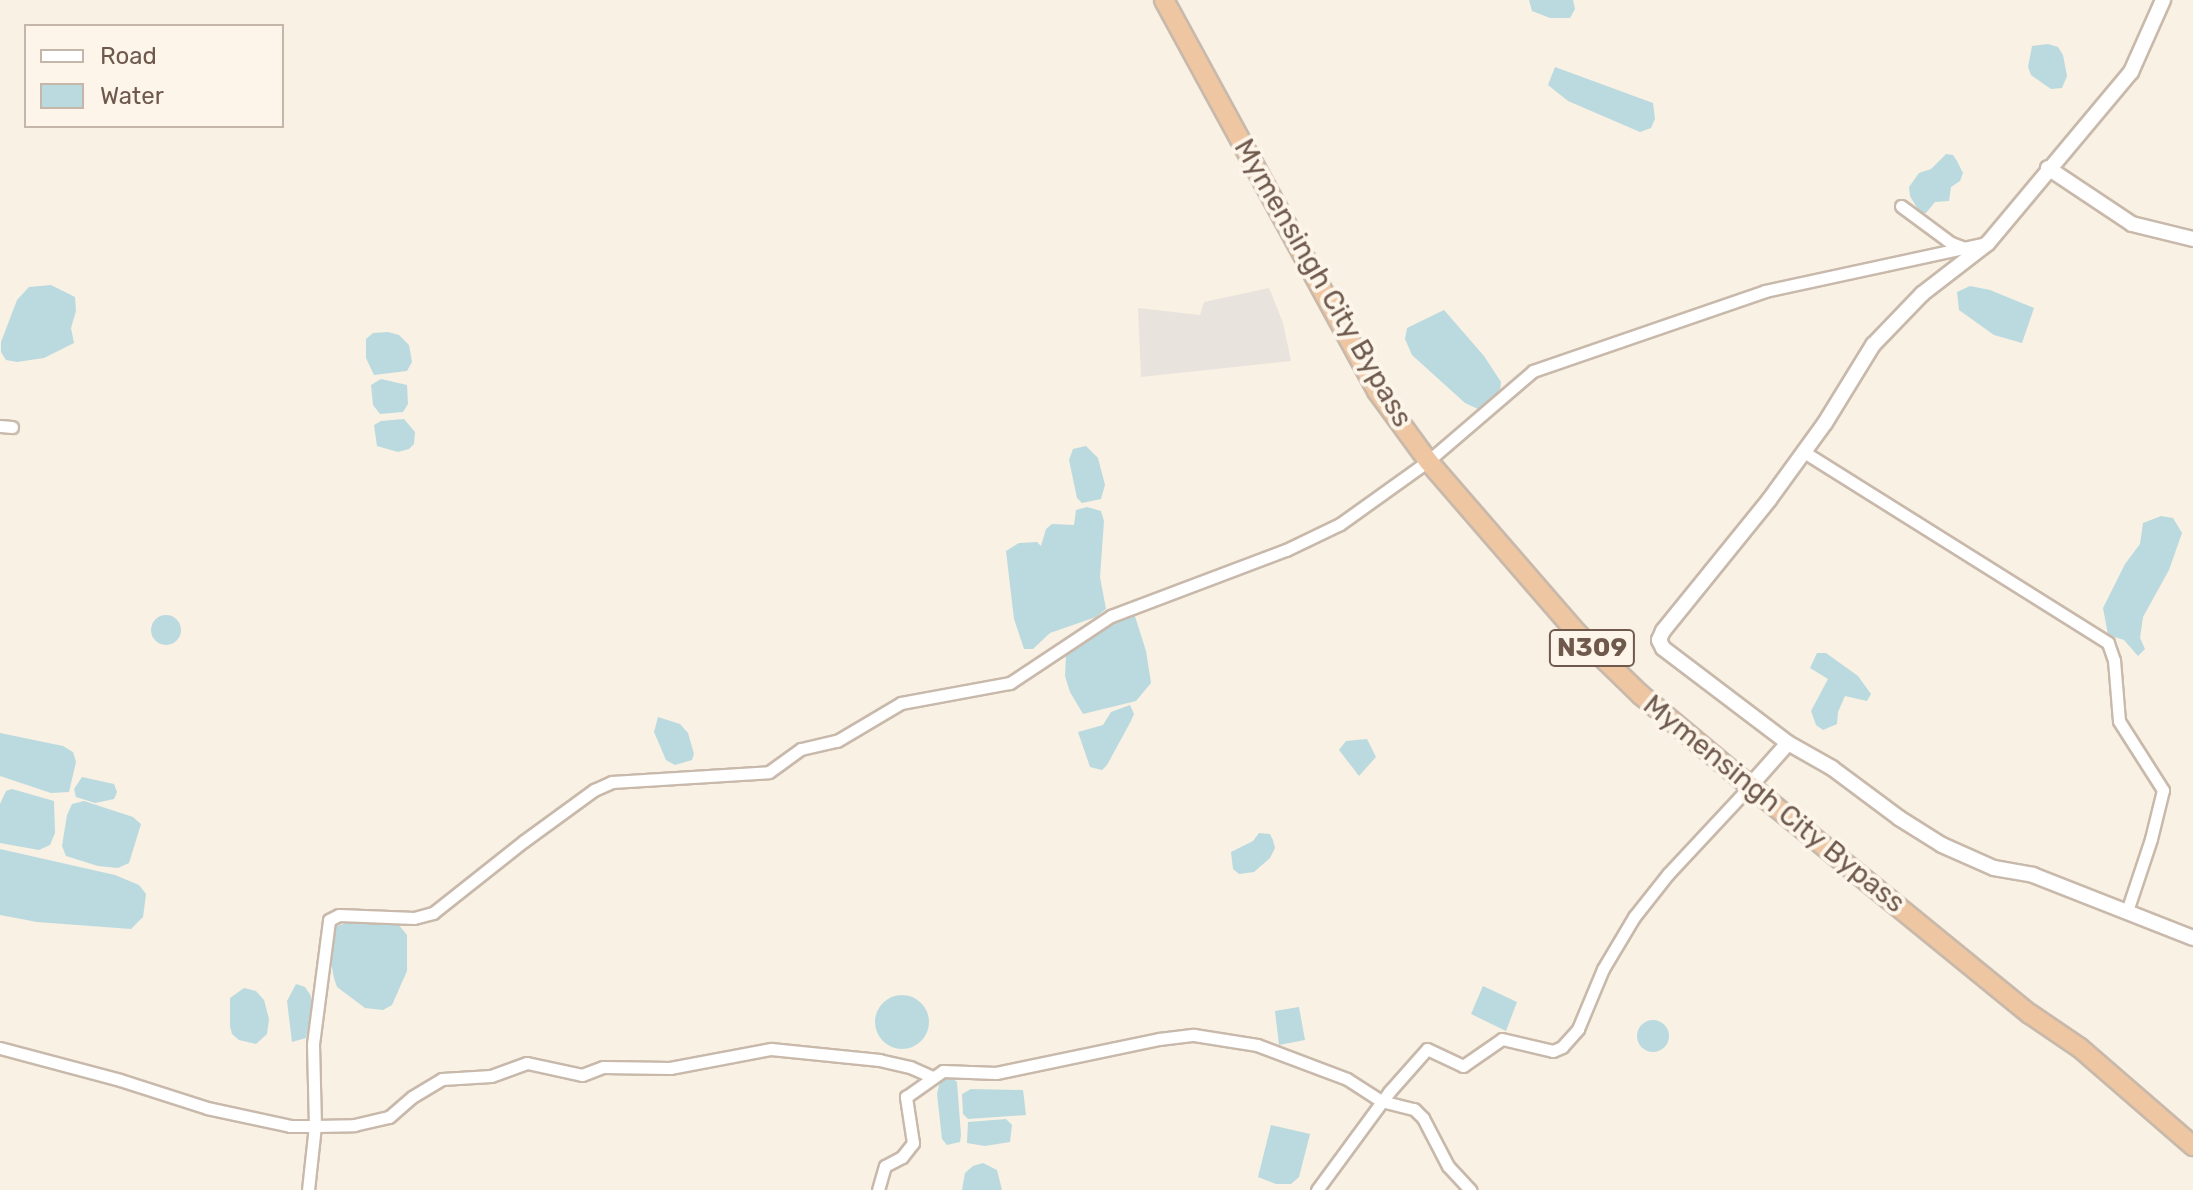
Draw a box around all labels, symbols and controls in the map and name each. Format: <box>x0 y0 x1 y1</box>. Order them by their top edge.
legend <box>24 24 284 128</box>
text: Road <box>100 42 157 70</box>
text: Water <box>100 82 164 110</box>
street label: Mymensingh City Bypass <box>1227 133 1419 433</box>
road number: N309 <box>1548 626 1636 670</box>
street label: Mymensingh City Bypass <box>1636 688 1912 920</box>

